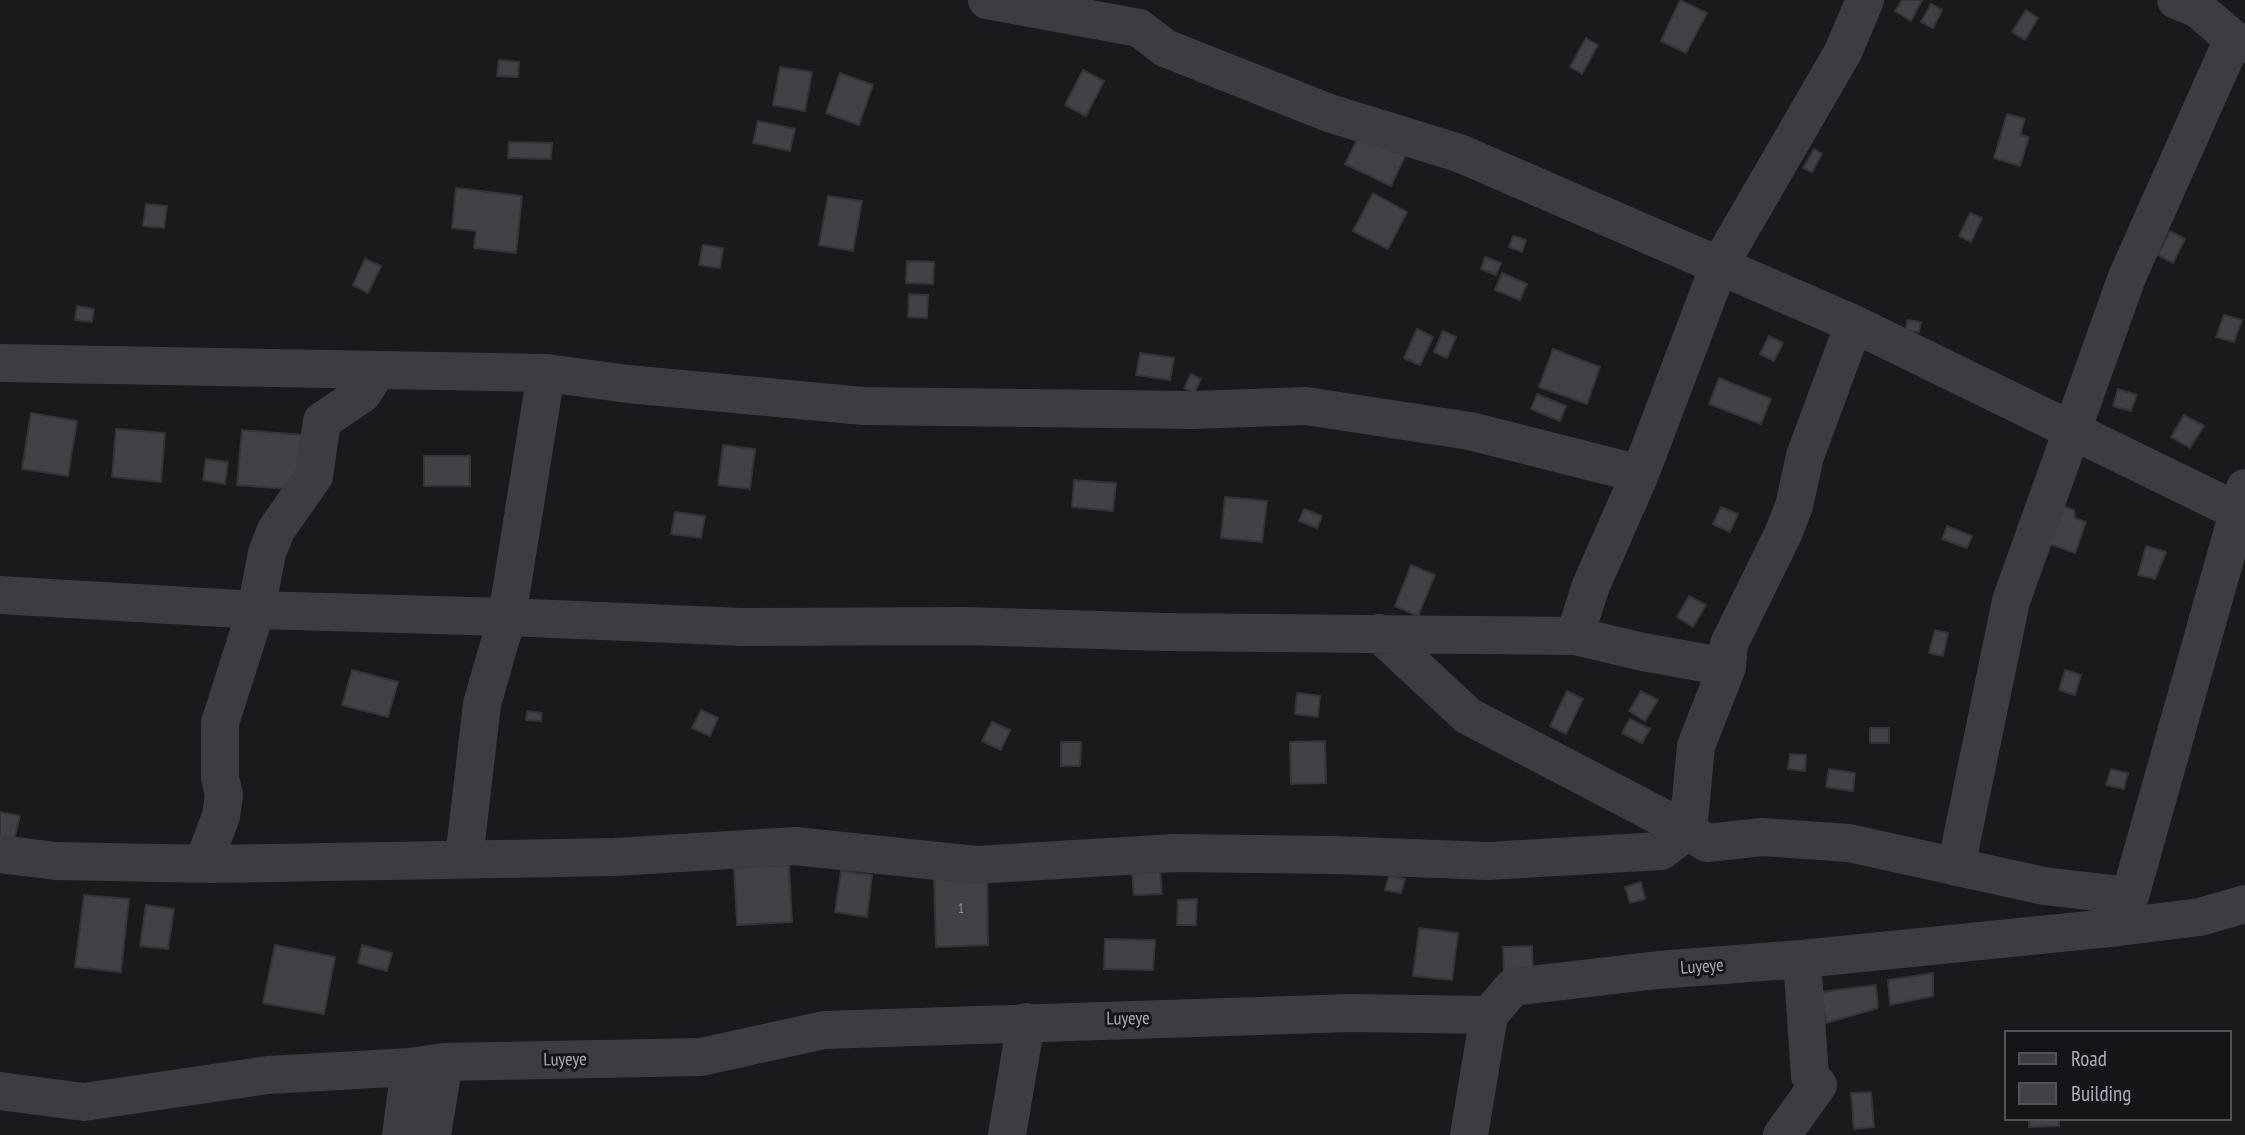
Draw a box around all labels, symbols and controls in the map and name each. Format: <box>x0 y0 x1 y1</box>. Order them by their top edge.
house number: 1 <box>958 901 964 917</box>
street label: Luyeye <box>1680 955 1724 979</box>
street label: Luyeye <box>1106 1008 1150 1030</box>
legend <box>2004 1030 2231 1121</box>
text: Road <box>2071 1045 2107 1072</box>
street label: Luyeye <box>543 1049 587 1071</box>
text: Building <box>2071 1080 2131 1107</box>

